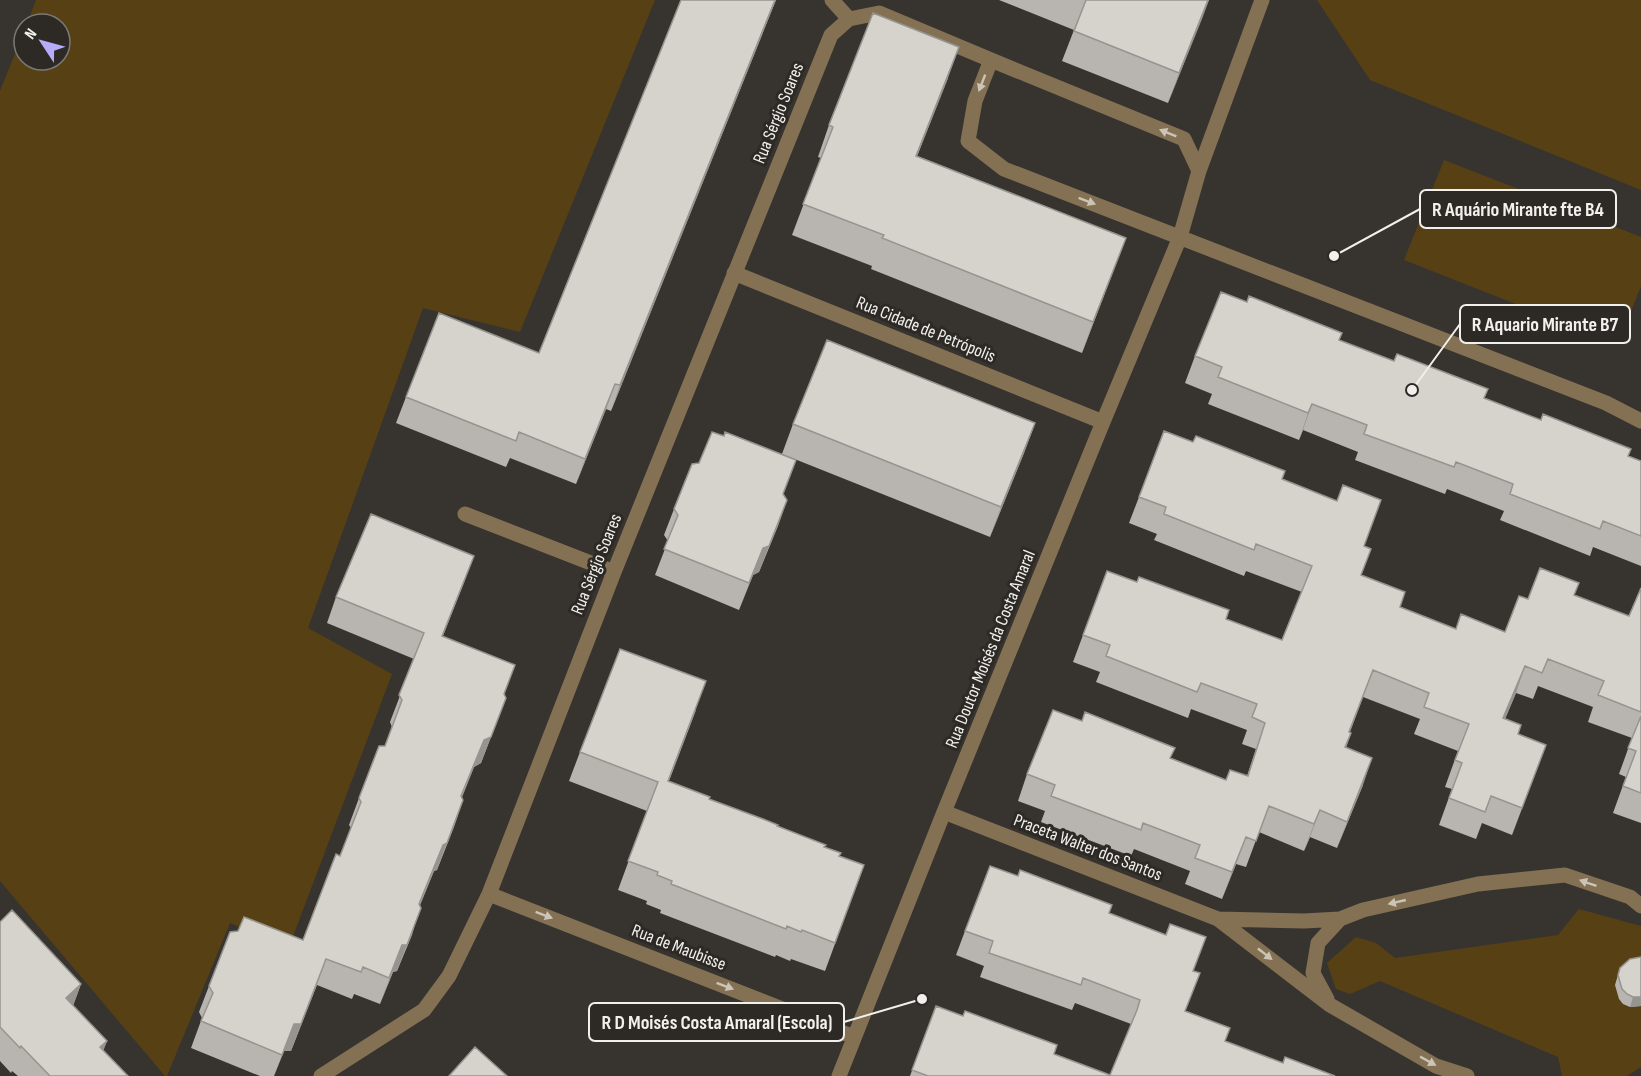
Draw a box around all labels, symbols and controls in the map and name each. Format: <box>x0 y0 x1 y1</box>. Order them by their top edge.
north arrow <box>12 12 72 72</box>
text: N <box>21 25 41 43</box>
street label: Rua Sérgio Soares <box>749 60 808 167</box>
one-way arrow <box>977 74 986 92</box>
one-way arrow <box>1159 128 1177 138</box>
callout: R Aquário Mirante fte B4 <box>1420 190 1616 228</box>
one-way arrow <box>1078 197 1096 207</box>
text: R Aquário Mirante fte B4 <box>1432 198 1604 222</box>
street label: Rua Cidade de Petrópolis <box>853 292 999 367</box>
callout: R Aquario Mirante B7 <box>1460 305 1630 343</box>
text: R Aquario Mirante B7 <box>1472 313 1618 337</box>
street label: Rua Sérgio Soares <box>567 511 626 618</box>
street label: Rua Doutor Moisés da Costa Amaral <box>941 547 1040 751</box>
street label: Praceta Walter dos Santos <box>1011 810 1165 885</box>
one-way arrow <box>1579 878 1597 888</box>
one-way arrow <box>1388 898 1406 908</box>
one-way arrow <box>535 911 553 921</box>
street label: Rua de Maubisse <box>629 920 729 975</box>
one-way arrow <box>1257 948 1272 960</box>
one-way arrow <box>717 982 735 992</box>
callout: R D Moisés Costa Amaral (Escola) <box>589 1003 844 1041</box>
text: R D Moisés Costa Amaral (Escola) <box>602 1011 832 1035</box>
one-way arrow <box>1419 1056 1436 1066</box>

